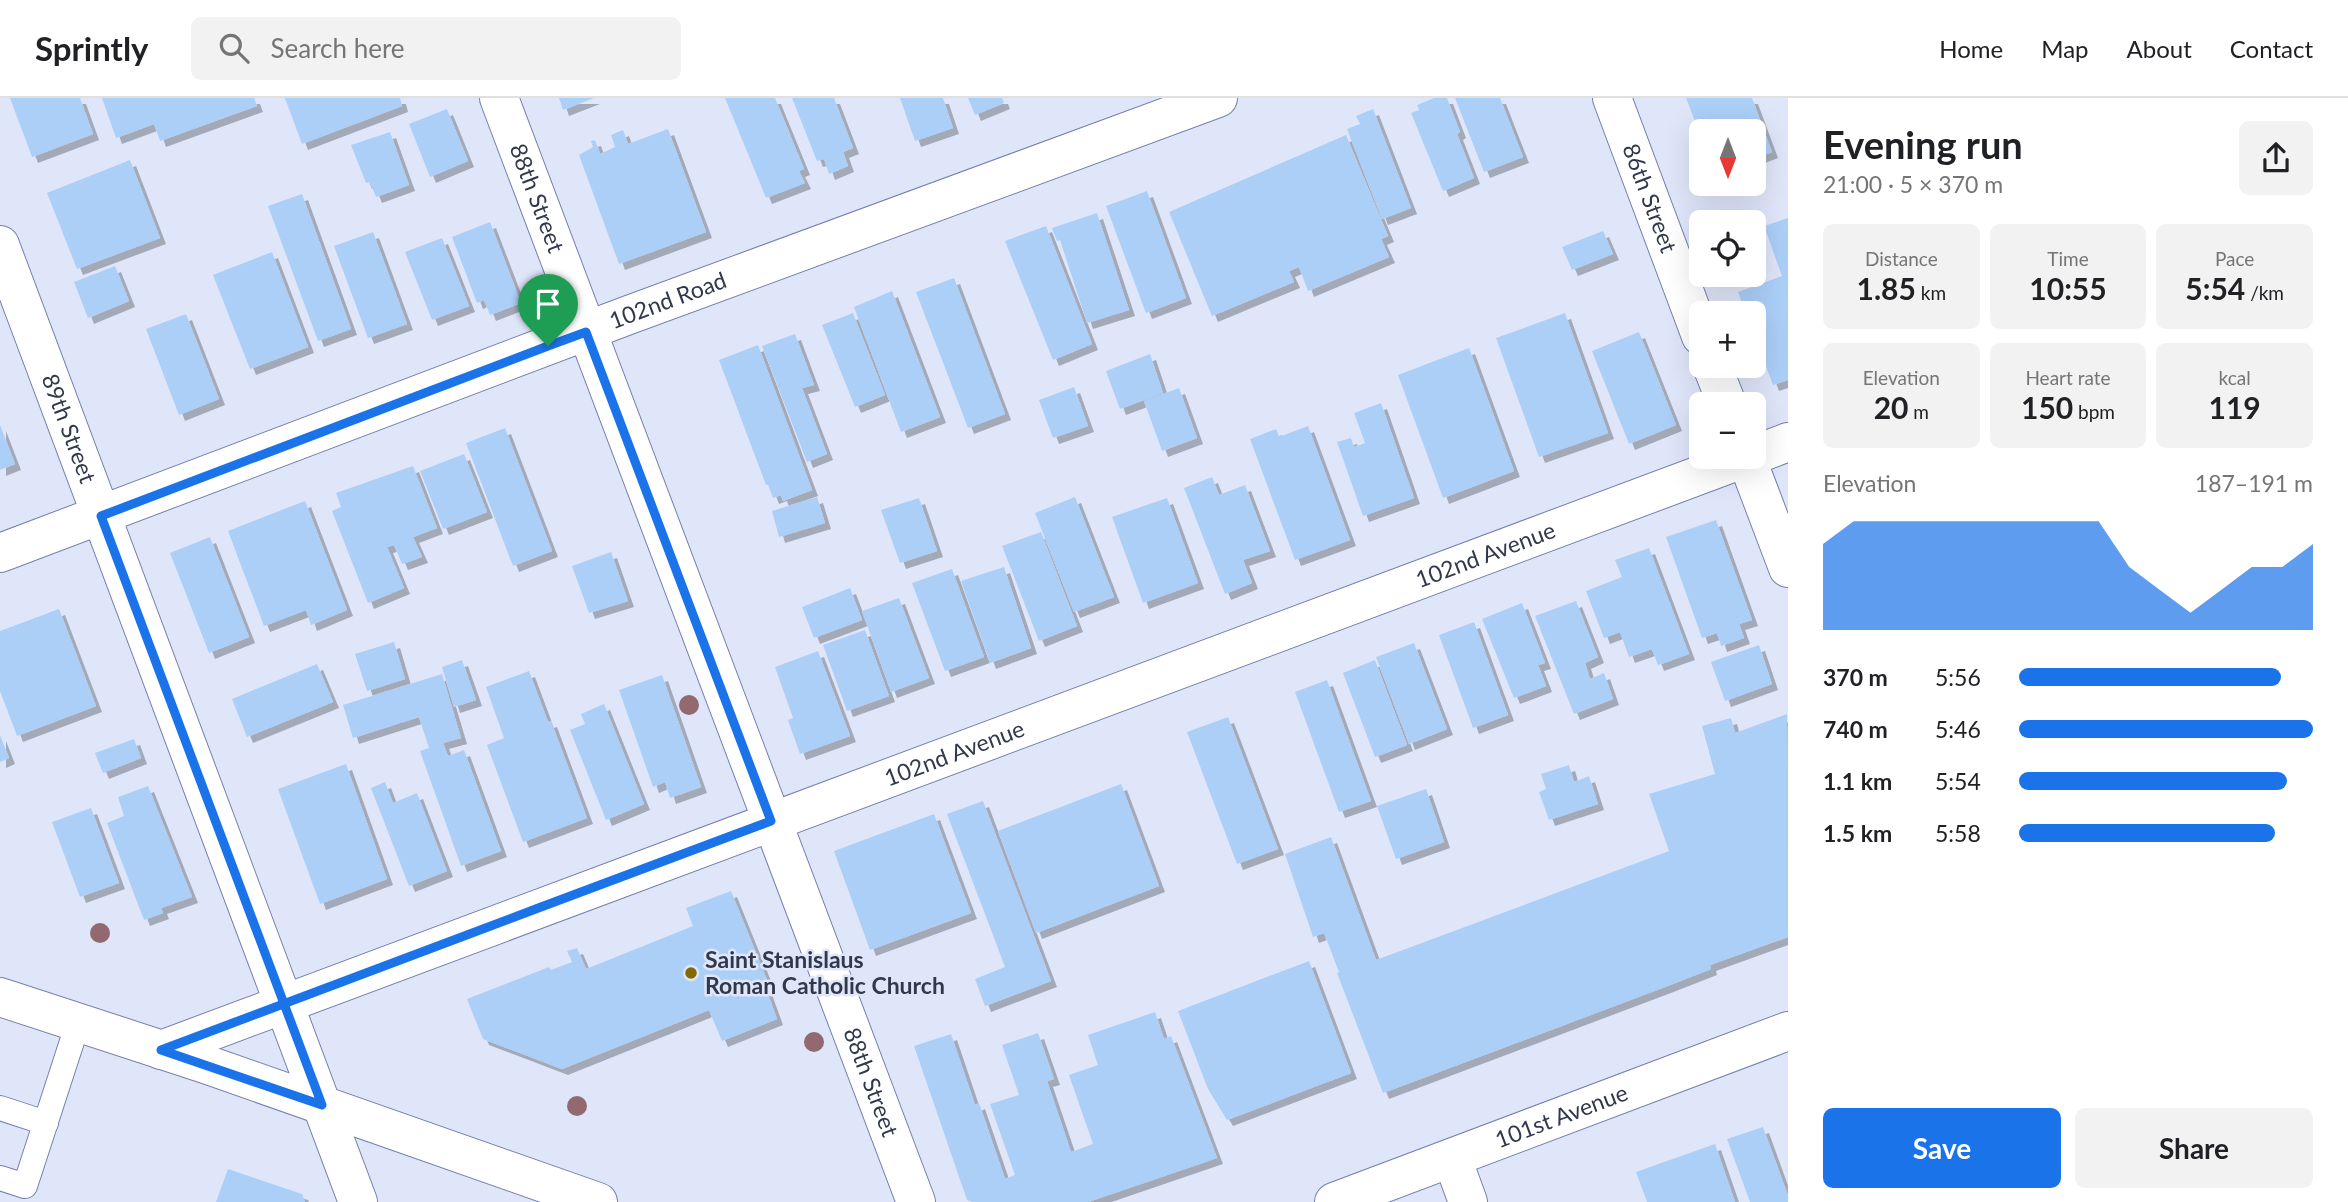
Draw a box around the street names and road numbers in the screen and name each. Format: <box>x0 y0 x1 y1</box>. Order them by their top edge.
street label: 88th Street <box>504 139 571 257</box>
street label: 86th Street <box>1617 139 1684 257</box>
street label: 102nd Road <box>605 265 730 334</box>
street label: 89th Street <box>36 370 103 487</box>
street label: 102nd Avenue <box>1411 515 1559 593</box>
street label: 102nd Avenue <box>880 714 1028 791</box>
street label: 88th Street <box>838 1023 905 1141</box>
street label: 101st Avenue <box>1491 1078 1631 1153</box>

